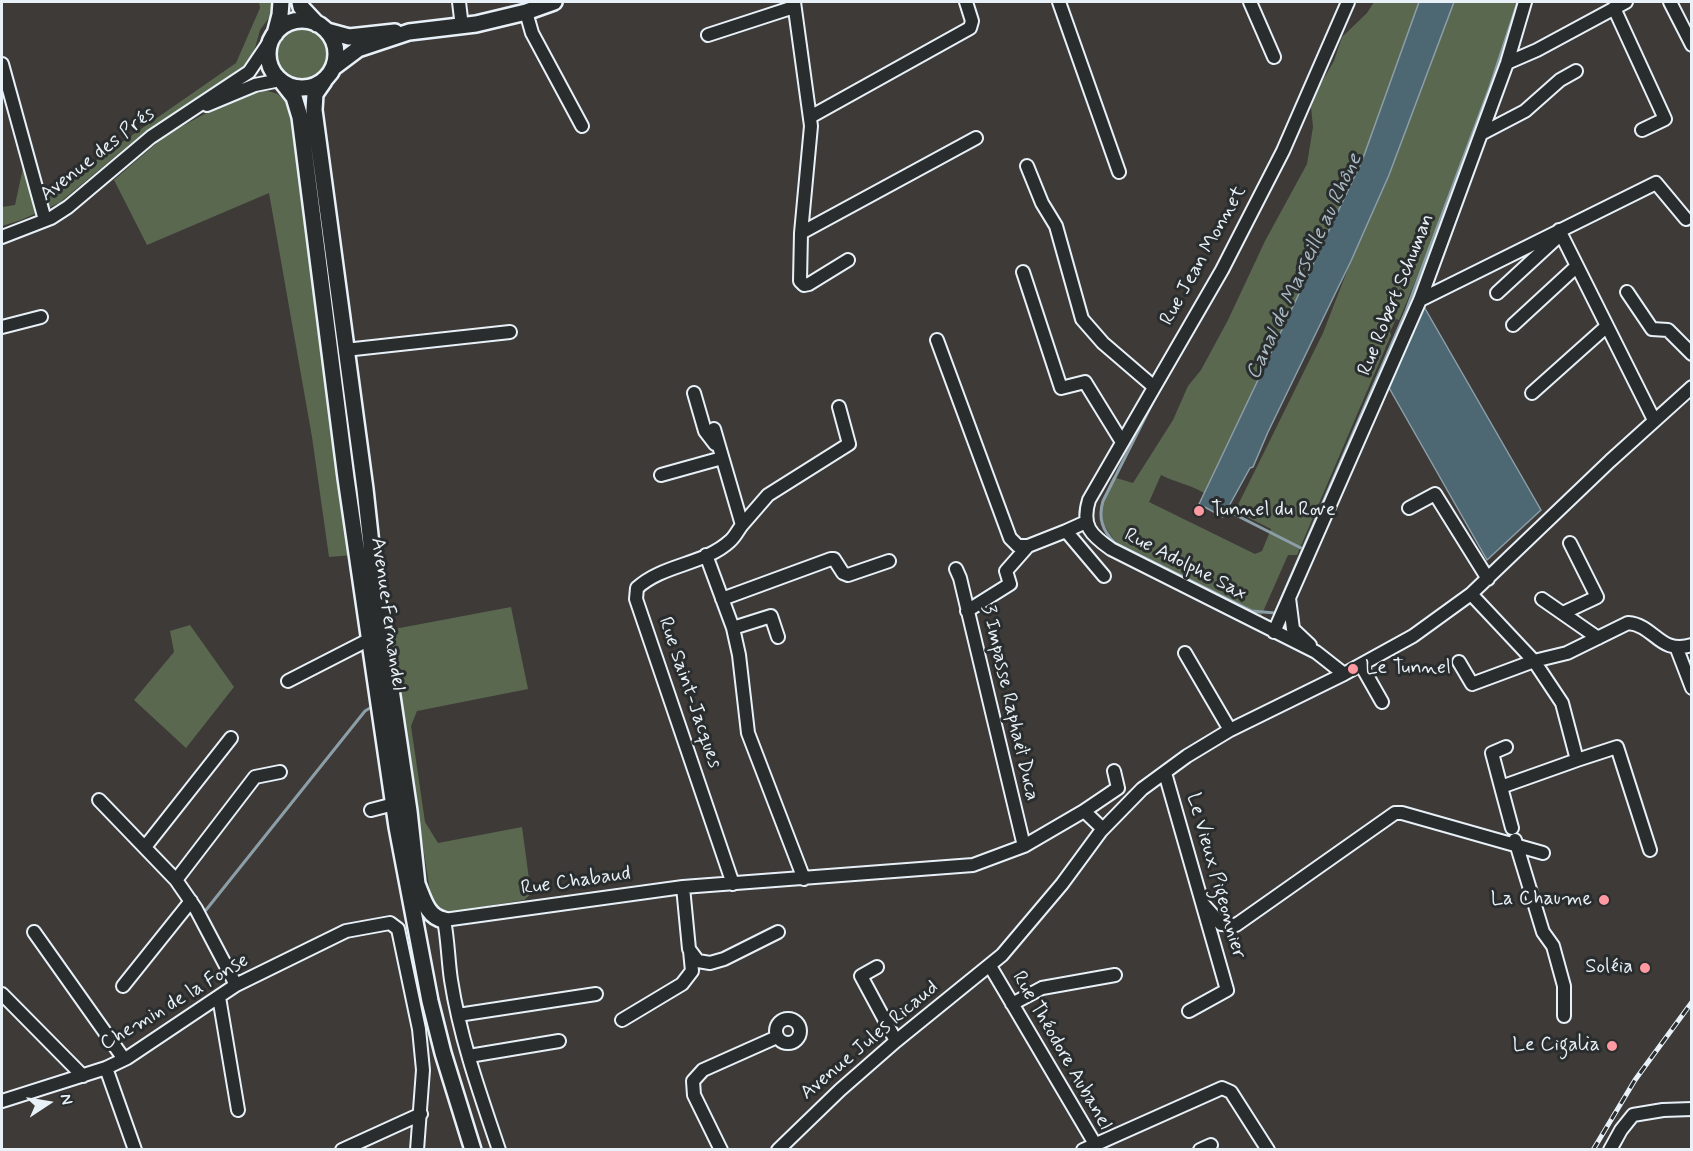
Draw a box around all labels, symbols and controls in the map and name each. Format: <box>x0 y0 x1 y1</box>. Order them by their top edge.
street label: Avenue des Prés <box>36 103 160 207</box>
water label: Canal de Marseille au Rhône <box>1241 150 1369 384</box>
street label: Rue Jean Monnet <box>1156 182 1252 330</box>
street label: Rue Robert Schuman <box>1354 211 1440 379</box>
place label: Tunnel du Rove <box>1211 499 1335 523</box>
marker: Tunnel du Rove <box>1192 504 1206 518</box>
street label: Rue Adolphe Sax <box>1120 524 1250 606</box>
street label: Avenue Fernandel <box>364 536 410 692</box>
street label: 3 Impasse Raphaël Duca <box>975 603 1043 803</box>
street label: Rue Saint-Jacques <box>652 614 726 772</box>
place label: Le Tunnel <box>1365 657 1451 681</box>
marker: Le Tunnel <box>1346 662 1360 676</box>
street label: Le Vieux Pigeonnier <box>1180 791 1250 961</box>
street label: Rue Chabaud <box>519 862 633 902</box>
place label: La Chaume <box>1491 888 1592 912</box>
marker: La Chaume <box>1597 893 1611 907</box>
street label: Chemin de la Fonse <box>97 949 253 1057</box>
place label: Soléia <box>1585 956 1633 980</box>
marker: Soléia <box>1638 961 1652 975</box>
street label: Rue Théodore Aubanel <box>1006 967 1116 1135</box>
street label: Avenue Jules Ricaud <box>796 976 944 1106</box>
place label: Le Cigalia <box>1513 1034 1600 1058</box>
marker: Le Cigalia <box>1605 1039 1619 1053</box>
north arrow <box>18 1073 78 1133</box>
text: N <box>55 1092 77 1107</box>

